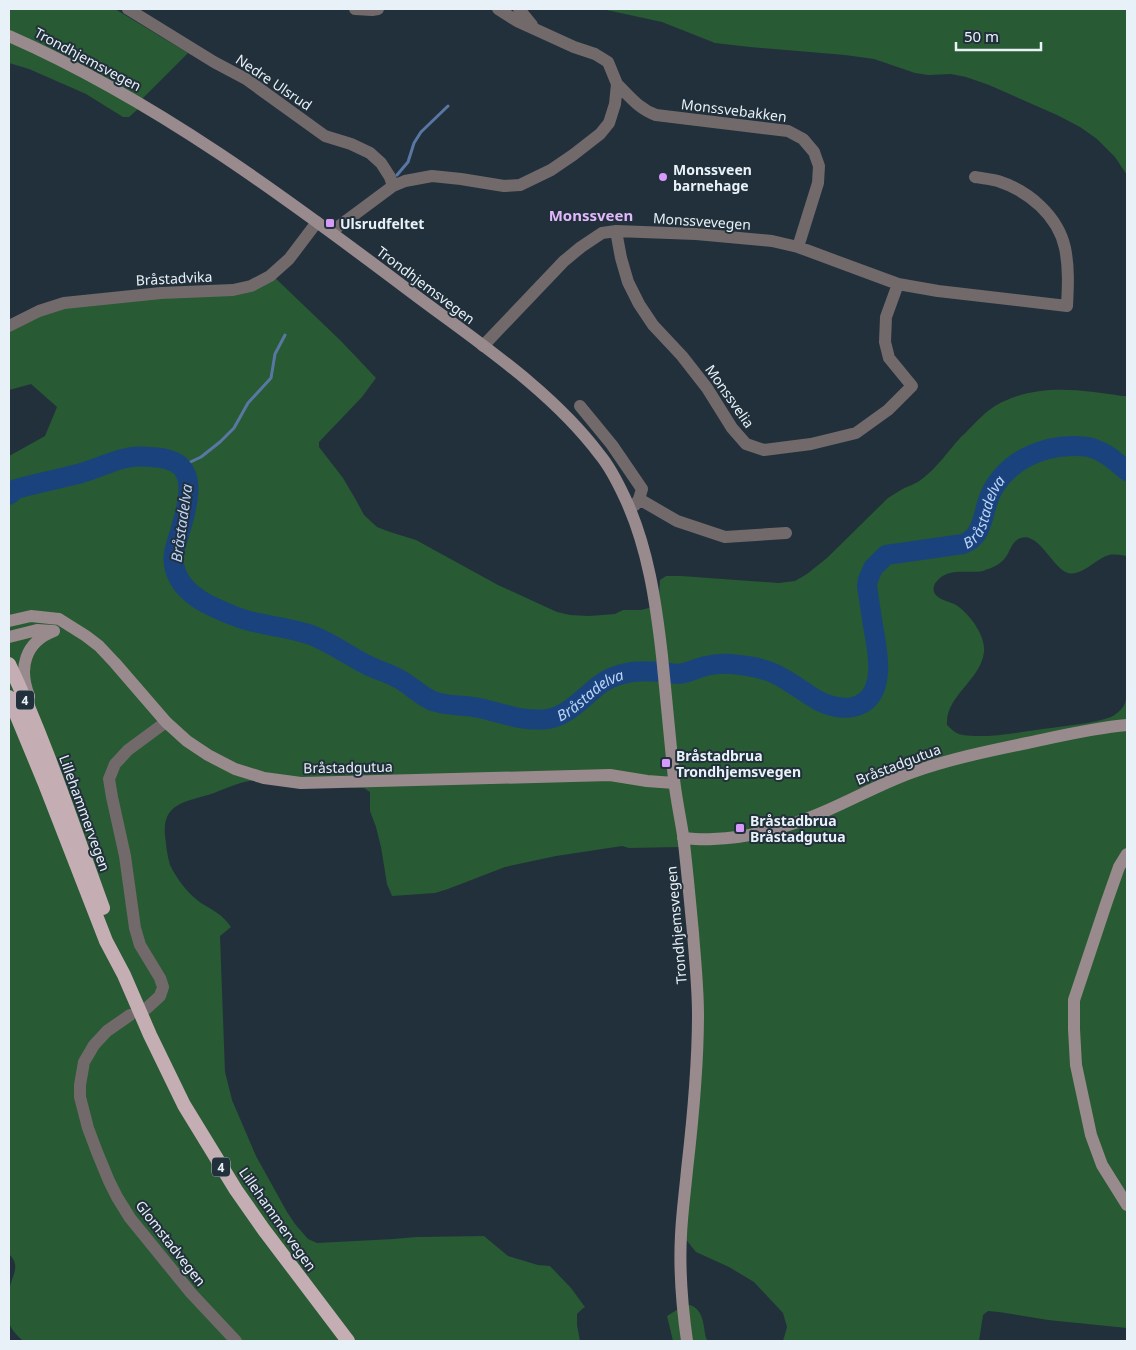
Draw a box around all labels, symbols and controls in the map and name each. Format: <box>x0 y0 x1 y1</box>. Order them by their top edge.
scale bar <box>956 20 1041 52</box>
street label: Trondhjemsvegen <box>31 23 145 95</box>
text: 50 m <box>964 26 999 46</box>
street label: Nedre Ulsrud <box>232 50 316 114</box>
street label: Monssvebakken <box>680 94 788 126</box>
place label: Monssveen barnehage <box>673 160 752 195</box>
marker: Monssveen barnehage <box>657 171 669 183</box>
district label: Monssveen <box>549 205 633 225</box>
street label: Monssvevegen <box>652 208 752 234</box>
place label: Ulsrudfeltet <box>340 214 424 233</box>
marker: Ulsrudfeltet <box>324 217 336 229</box>
street label: Trondhjemsvegen <box>373 242 479 328</box>
street label: Bråstadvika <box>135 267 213 289</box>
street label: Monssvelia <box>701 361 759 431</box>
water label: Bråstadelva <box>959 471 1009 553</box>
water label: Bråstadelva <box>166 482 196 563</box>
water label: Bråstadelva <box>553 664 626 725</box>
road number: 4 <box>16 690 34 710</box>
street label: Bråstadgutua <box>853 739 943 789</box>
place label: Bråstadbrua Trondhjemsvegen <box>676 746 801 781</box>
street label: Lillehammervegen <box>55 752 115 874</box>
street label: Bråstadgutua <box>303 757 393 777</box>
marker: Bråstadbrua Trondhjemsvegen <box>660 757 672 769</box>
place label: Bråstadbrua Bråstadgutua <box>750 811 846 846</box>
marker: Bråstadbrua Bråstadgutua <box>734 822 746 834</box>
street label: Trondhjemsvegen <box>661 865 691 985</box>
road number: 4 <box>212 1158 230 1176</box>
street label: Lillehammervegen <box>235 1163 321 1275</box>
street label: Glomstadvegen <box>132 1196 210 1290</box>

